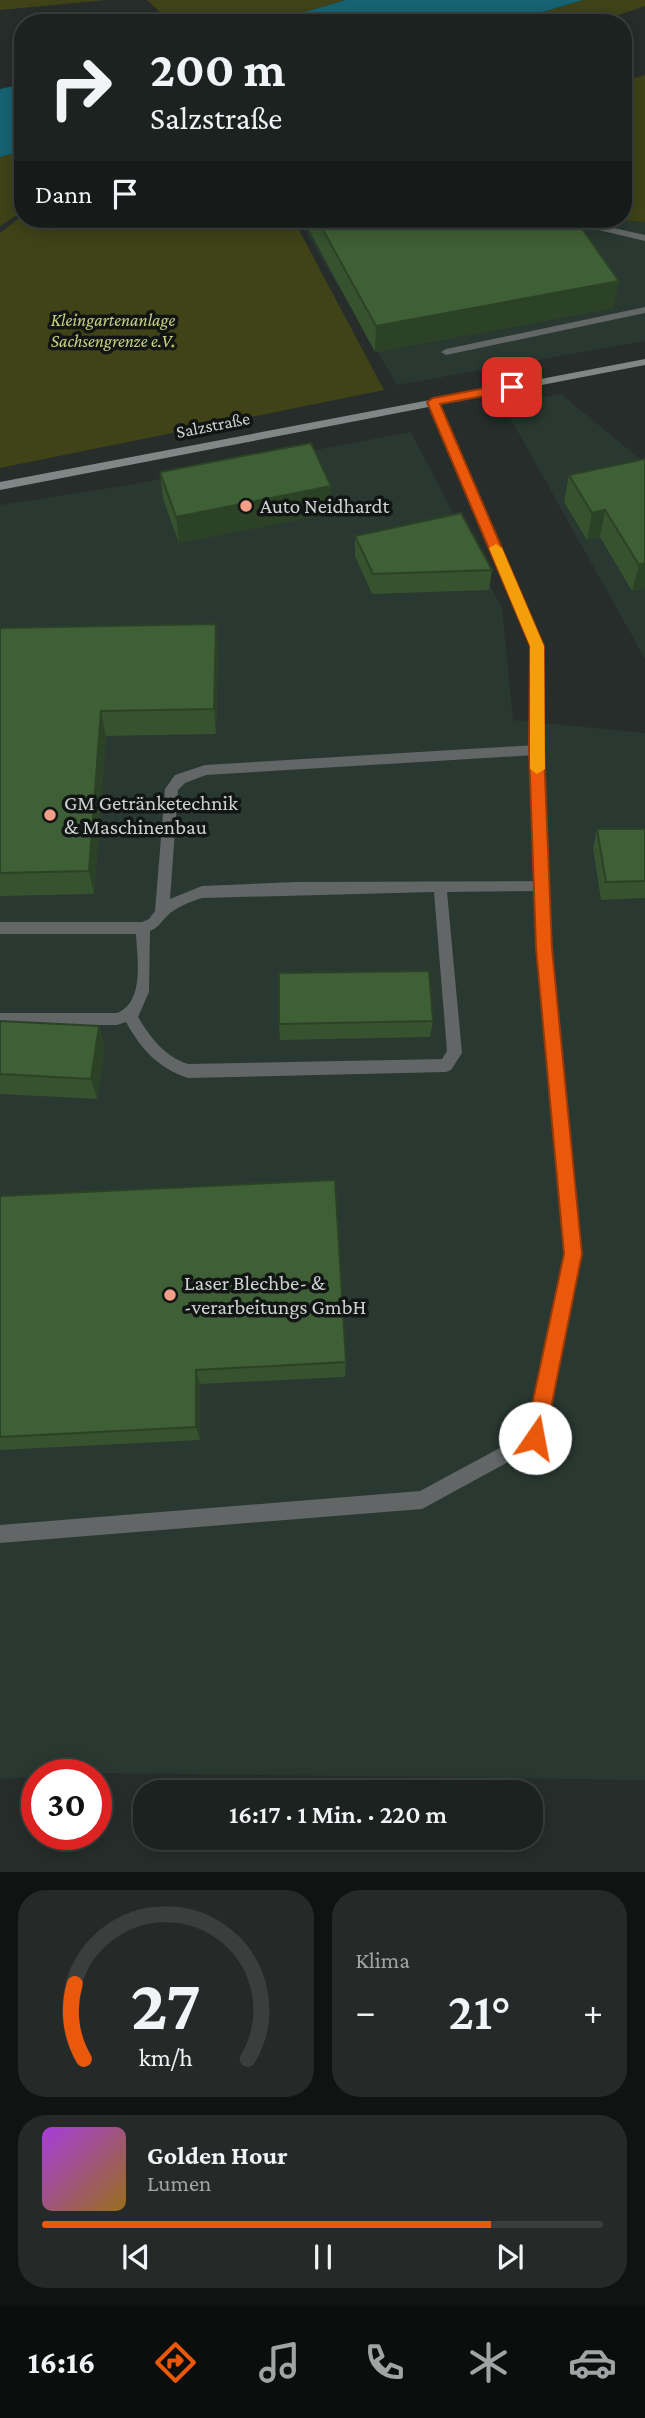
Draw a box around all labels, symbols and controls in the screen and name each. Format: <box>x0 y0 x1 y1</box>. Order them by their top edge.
icon: right <box>35 42 126 133</box>
text: 200 m <box>150 42 285 97</box>
text: Salzstraße <box>150 100 282 136</box>
icon: arrive <box>106 175 144 213</box>
text: Dann <box>35 180 92 209</box>
park label: Kleingartenanlage Sachsengrenze e.V. <box>51 310 175 351</box>
pin <box>482 357 542 417</box>
icon: arrive <box>493 368 531 406</box>
street label: Salzstraße <box>175 408 252 442</box>
place label: Auto Neidhardt <box>260 494 391 518</box>
marker: Auto Neidhardt <box>238 498 254 514</box>
place label: GM Getränketechnik & Maschinenbau <box>64 791 238 839</box>
marker: GM Getränketechnik & Maschinenbau <box>42 807 58 823</box>
place label: Laser Blechbe- & -verarbeitungs GmbH <box>184 1271 366 1319</box>
marker: Laser Blechbe- & -verarbeitungs GmbH <box>162 1287 178 1303</box>
position arrow <box>498 1401 572 1475</box>
speed limit sign: 30 <box>21 1759 112 1850</box>
text: 16:17 · 1 Min. · 220 m <box>229 1800 447 1829</box>
text: Klima <box>356 1947 410 1973</box>
text: 27 <box>130 1965 201 2046</box>
text: 21° <box>448 1982 511 2040</box>
text: − <box>356 1990 376 2032</box>
text: + <box>583 1990 603 2032</box>
text: km/h <box>139 2044 193 2071</box>
text: Golden Hour <box>147 2141 288 2170</box>
text: Lumen <box>147 2170 211 2196</box>
icon: previous <box>117 2238 155 2276</box>
icon: pause <box>304 2238 342 2276</box>
icon: next <box>491 2238 529 2276</box>
icon: directions <box>151 2338 200 2387</box>
icon: music <box>255 2338 304 2387</box>
icon: phone <box>360 2338 409 2387</box>
icon: climate <box>464 2338 513 2387</box>
icon: car <box>568 2338 617 2387</box>
text: 16:16 <box>28 2344 95 2380</box>

